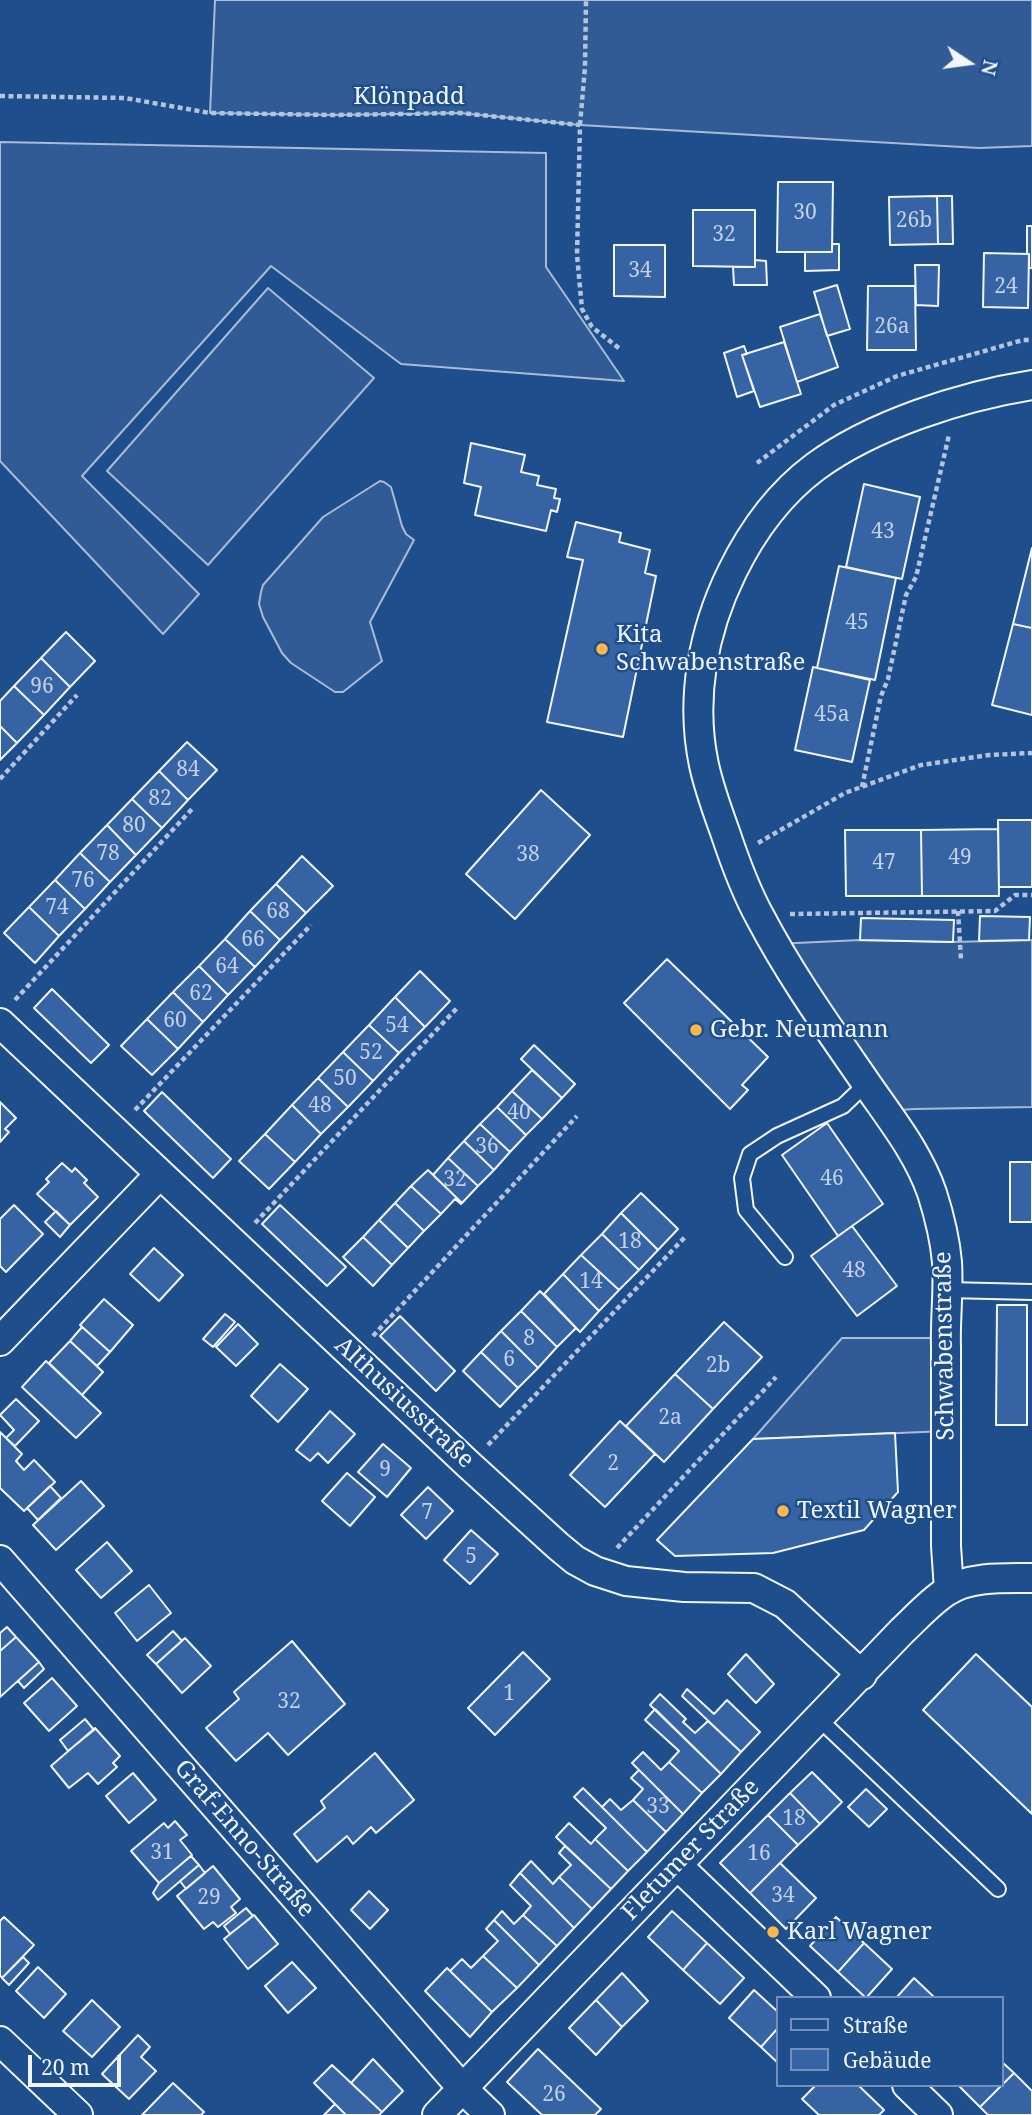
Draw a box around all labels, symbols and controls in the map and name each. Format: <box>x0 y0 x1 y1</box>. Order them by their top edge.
north arrow <box>934 28 1004 98</box>
text: N <box>975 57 1004 78</box>
street label: Klönpadd <box>353 83 465 111</box>
house number: 30 <box>793 200 817 226</box>
house number: 26b <box>896 208 932 234</box>
house number: 32 <box>712 222 736 248</box>
house number: 34 <box>628 258 652 284</box>
house number: 24 <box>994 274 1018 300</box>
house number: 26a <box>874 314 910 340</box>
house number: 43 <box>871 519 895 545</box>
house number: 45 <box>845 610 869 636</box>
place label: Kita Schwabenstraße <box>616 621 805 677</box>
marker: Kita Schwabenstraße <box>594 641 610 657</box>
house number: 96 <box>30 674 54 700</box>
house number: 45a <box>814 702 850 728</box>
house number: 84 <box>176 757 200 783</box>
house number: 82 <box>148 786 172 812</box>
house number: 80 <box>122 813 146 839</box>
house number: 78 <box>96 841 120 867</box>
house number: 38 <box>516 842 540 868</box>
house number: 49 <box>948 845 972 871</box>
house number: 47 <box>872 850 896 876</box>
house number: 76 <box>71 868 95 894</box>
house number: 74 <box>45 895 69 921</box>
house number: 68 <box>266 899 290 925</box>
house number: 66 <box>241 927 265 953</box>
house number: 64 <box>215 954 239 980</box>
house number: 62 <box>189 981 213 1007</box>
house number: 60 <box>163 1008 187 1034</box>
house number: 54 <box>385 1013 409 1039</box>
place label: Gebr. Neumann <box>710 1016 889 1044</box>
marker: Gebr. Neumann <box>688 1022 704 1038</box>
house number: 52 <box>359 1040 383 1066</box>
house number: 50 <box>333 1066 357 1092</box>
house number: 48 <box>308 1093 332 1119</box>
house number: 40 <box>507 1100 531 1126</box>
house number: 36 <box>475 1134 499 1160</box>
house number: 46 <box>820 1166 844 1192</box>
house number: 32 <box>443 1167 467 1193</box>
house number: 18 <box>618 1229 642 1255</box>
street label: Schwabenstraße <box>929 1251 961 1441</box>
house number: 48 <box>842 1258 866 1284</box>
house number: 14 <box>579 1269 603 1295</box>
house number: 8 <box>523 1326 535 1352</box>
street label: Althusiusstraße <box>328 1331 480 1475</box>
house number: 6 <box>503 1347 515 1373</box>
house number: 2b <box>706 1353 730 1379</box>
house number: 2a <box>658 1405 682 1431</box>
house number: 2 <box>607 1451 619 1477</box>
house number: 9 <box>379 1457 391 1483</box>
place label: Textil Wagner <box>797 1497 957 1525</box>
house number: 7 <box>421 1500 433 1526</box>
marker: Textil Wagner <box>775 1503 791 1519</box>
house number: 5 <box>465 1544 477 1570</box>
house number: 1 <box>503 1681 515 1707</box>
house number: 32 <box>277 1689 301 1715</box>
street label: Graf-Enno-Straße <box>168 1754 320 1924</box>
street label: Fletumer Straße <box>616 1773 766 1927</box>
house number: 33 <box>646 1794 670 1820</box>
house number: 18 <box>782 1806 806 1832</box>
house number: 31 <box>150 1840 174 1866</box>
house number: 16 <box>747 1841 771 1867</box>
house number: 34 <box>771 1883 795 1909</box>
house number: 29 <box>197 1885 221 1911</box>
place label: Karl Wagner <box>787 1918 932 1946</box>
marker: Karl Wagner <box>765 1924 781 1940</box>
legend <box>776 1996 1004 2087</box>
text: Straße <box>843 2011 908 2039</box>
scale bar <box>32 2042 124 2086</box>
text: Gebäude <box>843 2046 931 2074</box>
text: 20 m <box>41 2053 90 2081</box>
house number: 26 <box>542 2082 566 2108</box>

